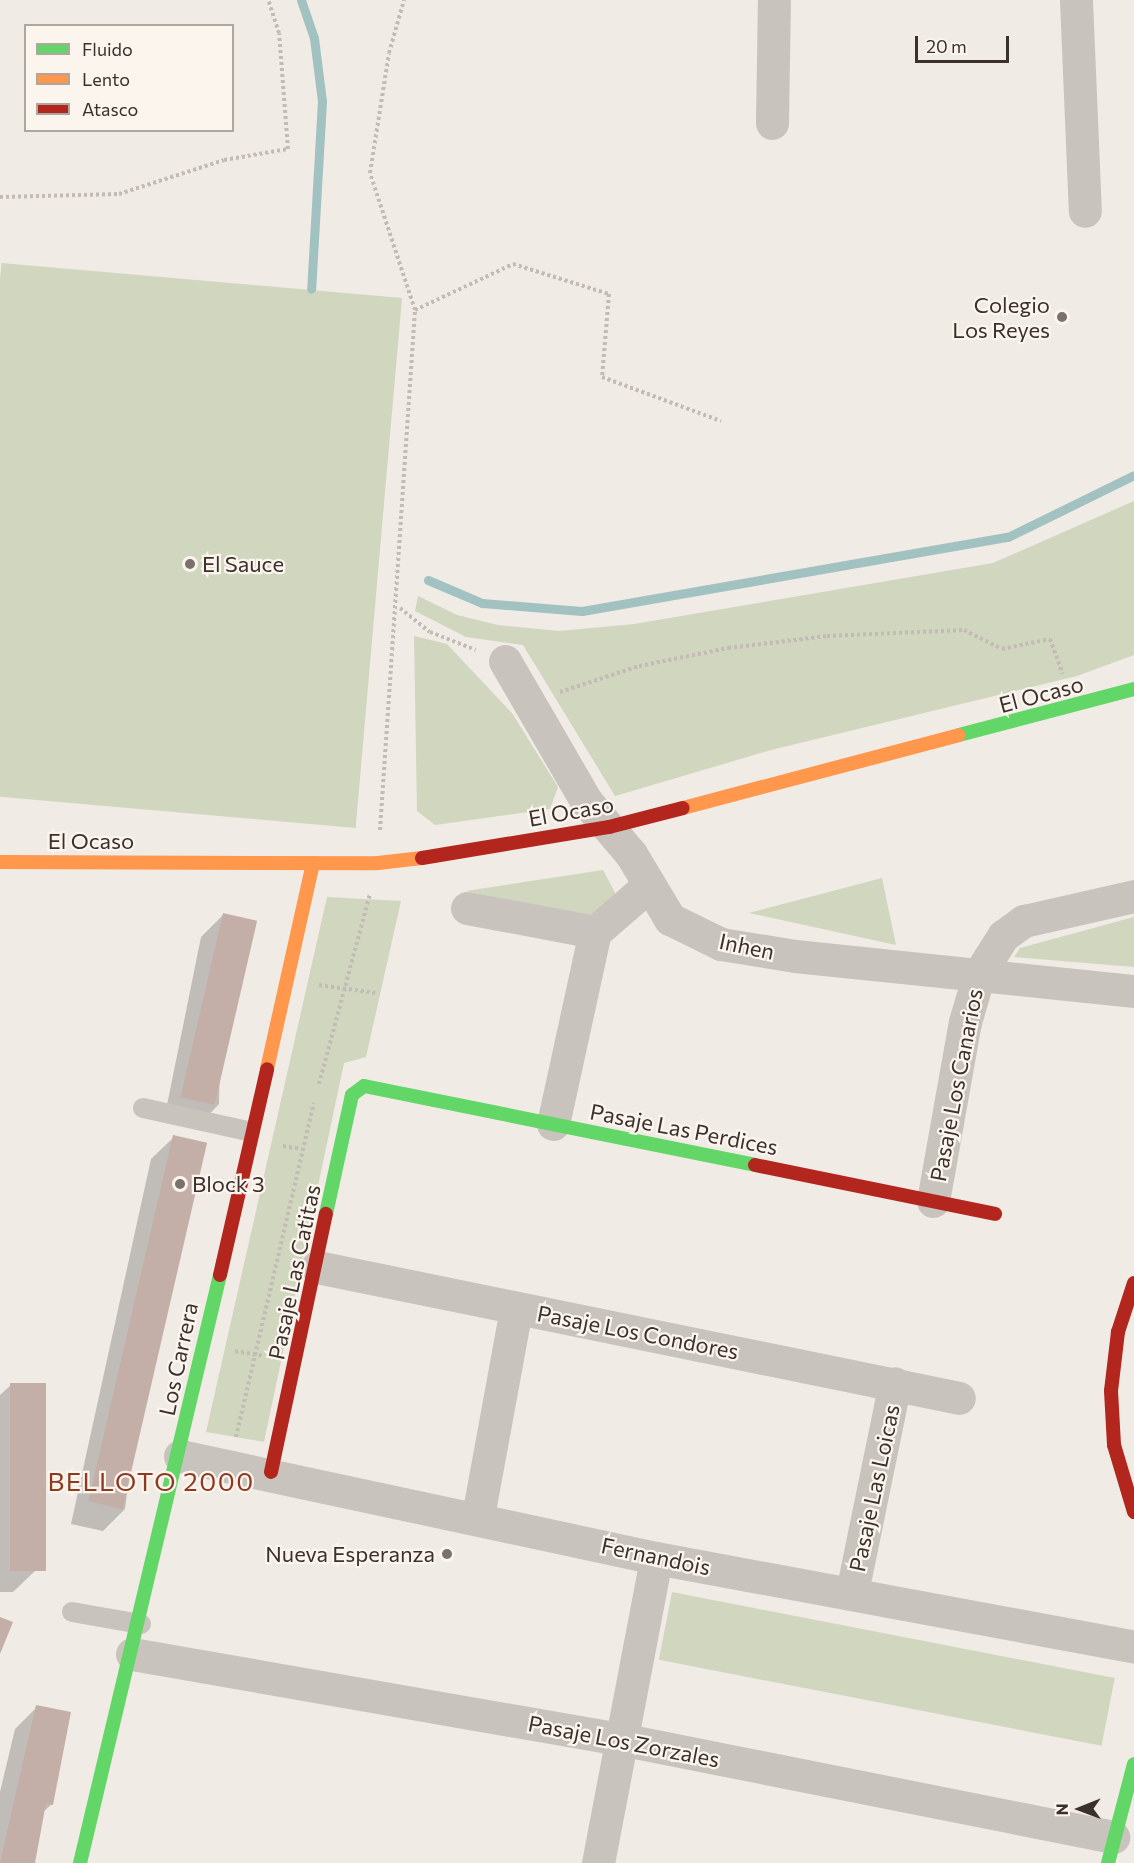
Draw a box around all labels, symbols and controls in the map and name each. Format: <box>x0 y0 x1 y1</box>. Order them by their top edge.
legend <box>24 24 234 132</box>
scale bar <box>918 24 1012 62</box>
text: 20 m <box>926 35 967 57</box>
text: Fluido <box>82 38 133 60</box>
text: Lento <box>82 68 130 90</box>
text: Atasco <box>82 98 138 120</box>
place label: Colegio Los Reyes <box>952 291 1050 342</box>
marker: Colegio Los Reyes <box>1055 310 1069 324</box>
place label: El Sauce <box>202 551 284 577</box>
marker: El Sauce <box>183 557 197 571</box>
street label: El Ocaso <box>996 670 1086 718</box>
street label: El Ocaso <box>526 791 616 831</box>
street label: El Ocaso <box>48 828 134 854</box>
street label: Inhen <box>717 927 777 965</box>
street label: Pasaje Los Canarios <box>924 986 988 1184</box>
street label: Pasaje Las Perdices <box>588 1098 780 1160</box>
place label: Block 3 <box>192 1171 265 1197</box>
marker: Block 3 <box>173 1177 187 1191</box>
street label: Pasaje Las Catitas <box>263 1182 325 1362</box>
street label: Los Carrera <box>153 1300 203 1418</box>
street label: Pasaje Los Condores <box>535 1300 741 1364</box>
street label: Pasaje Las Loicas <box>843 1402 905 1574</box>
district label: BELLOTO 2000 <box>47 1465 255 1497</box>
street label: Fernandois <box>599 1532 713 1580</box>
place label: Nueva Esperanza <box>265 1541 435 1567</box>
marker: Nueva Esperanza <box>440 1547 454 1561</box>
street label: Pasaje Los Zorzales <box>526 1710 722 1772</box>
north arrow <box>1050 1779 1110 1839</box>
text: N <box>1052 1803 1071 1815</box>

